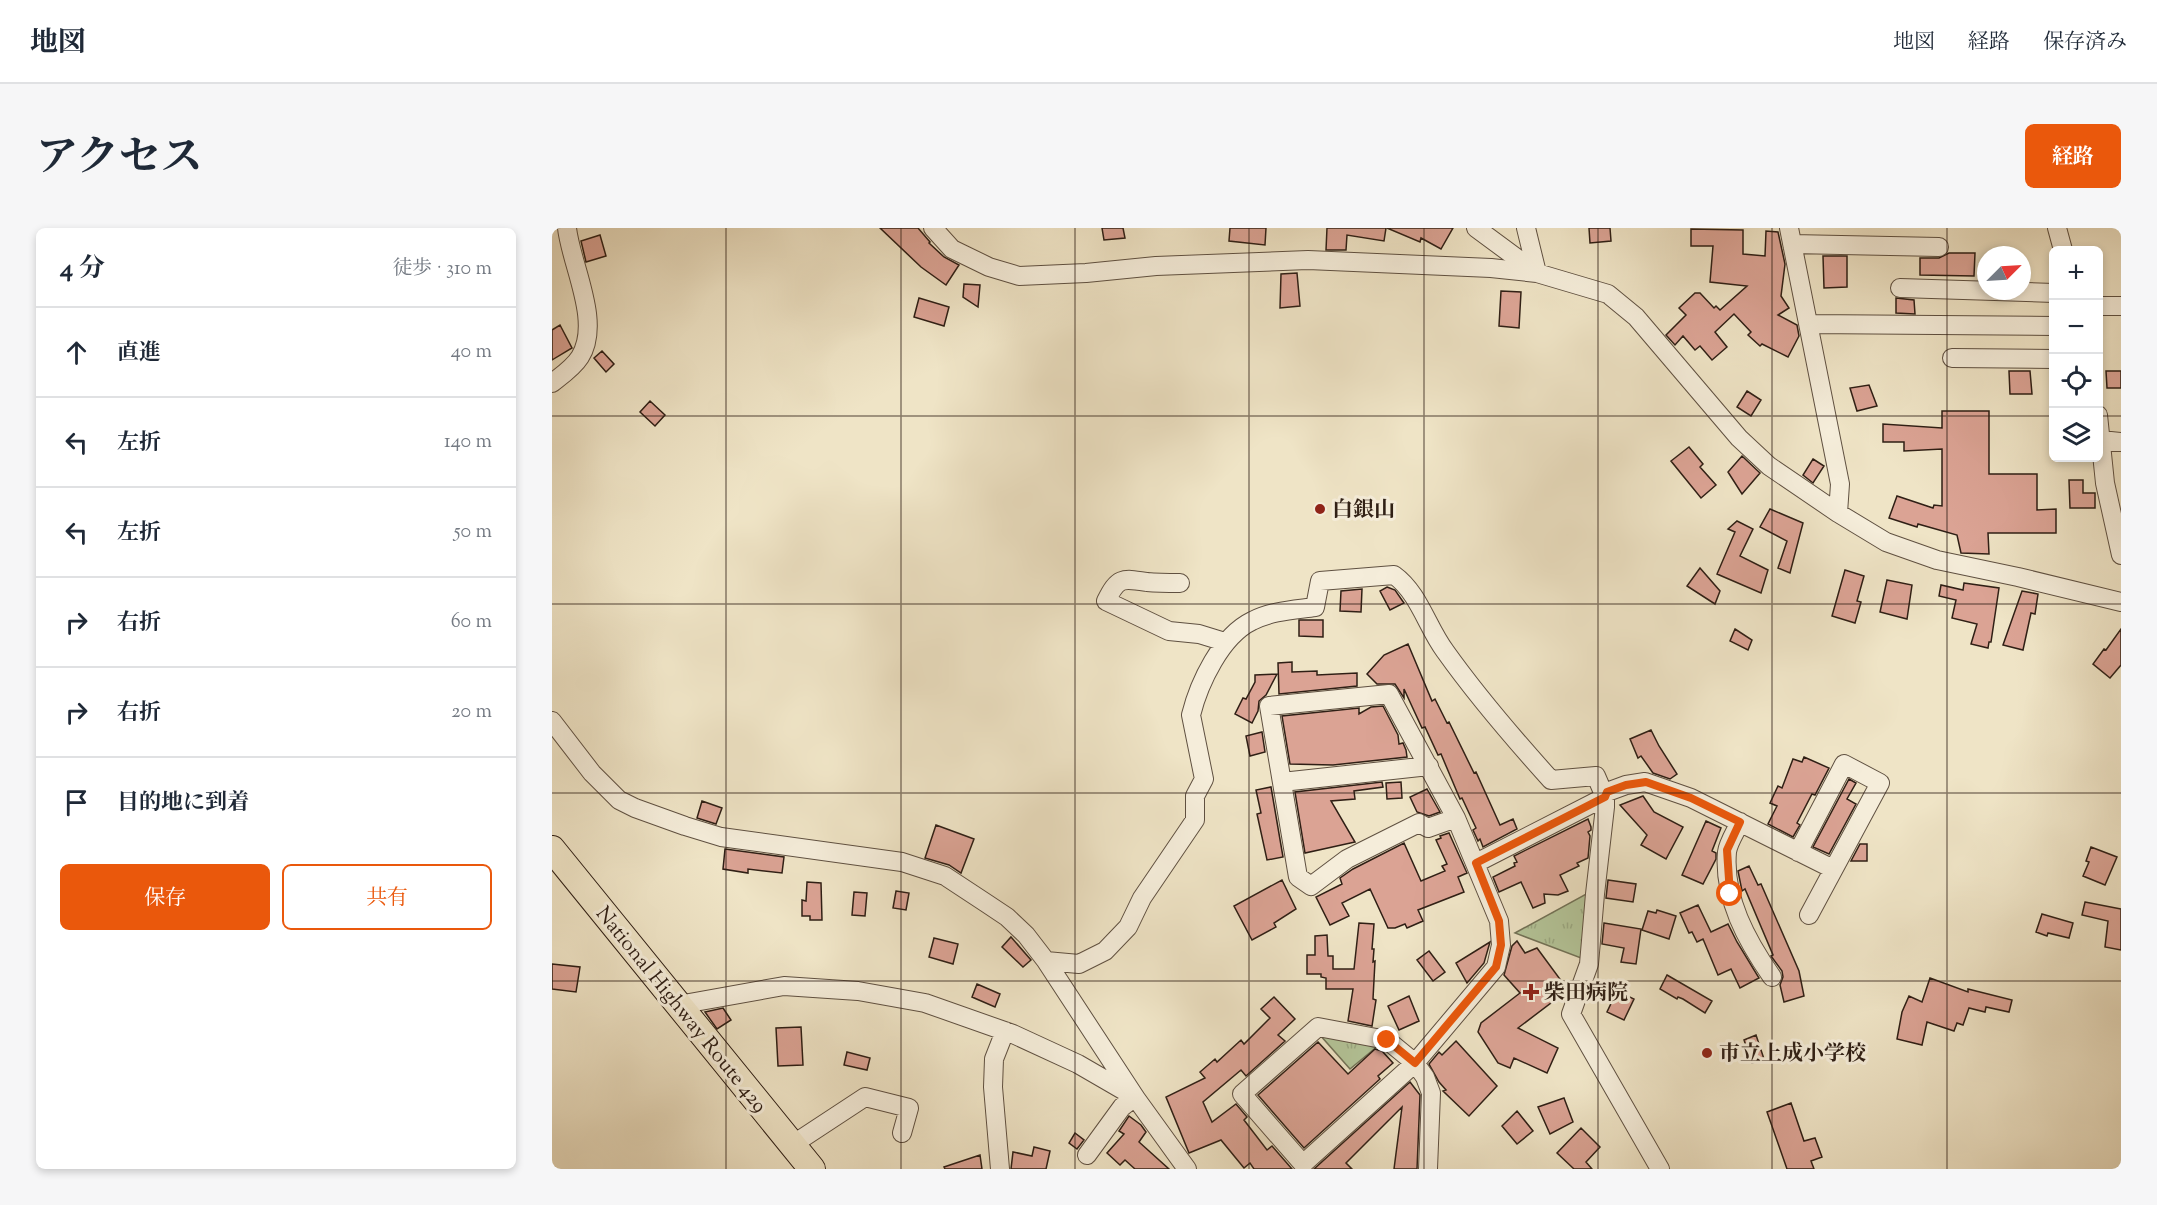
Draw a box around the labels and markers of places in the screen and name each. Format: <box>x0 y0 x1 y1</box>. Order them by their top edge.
place label: 白銀山 <box>1332 496 1395 526</box>
marker: 白銀山 <box>1313 502 1327 516</box>
place label: 柴田病院 <box>1544 979 1628 1009</box>
marker: 柴田病院 <box>1522 983 1540 1001</box>
place label: 市立上成小学校 <box>1719 1040 1866 1070</box>
marker: 市立上成小学校 <box>1700 1046 1714 1060</box>

